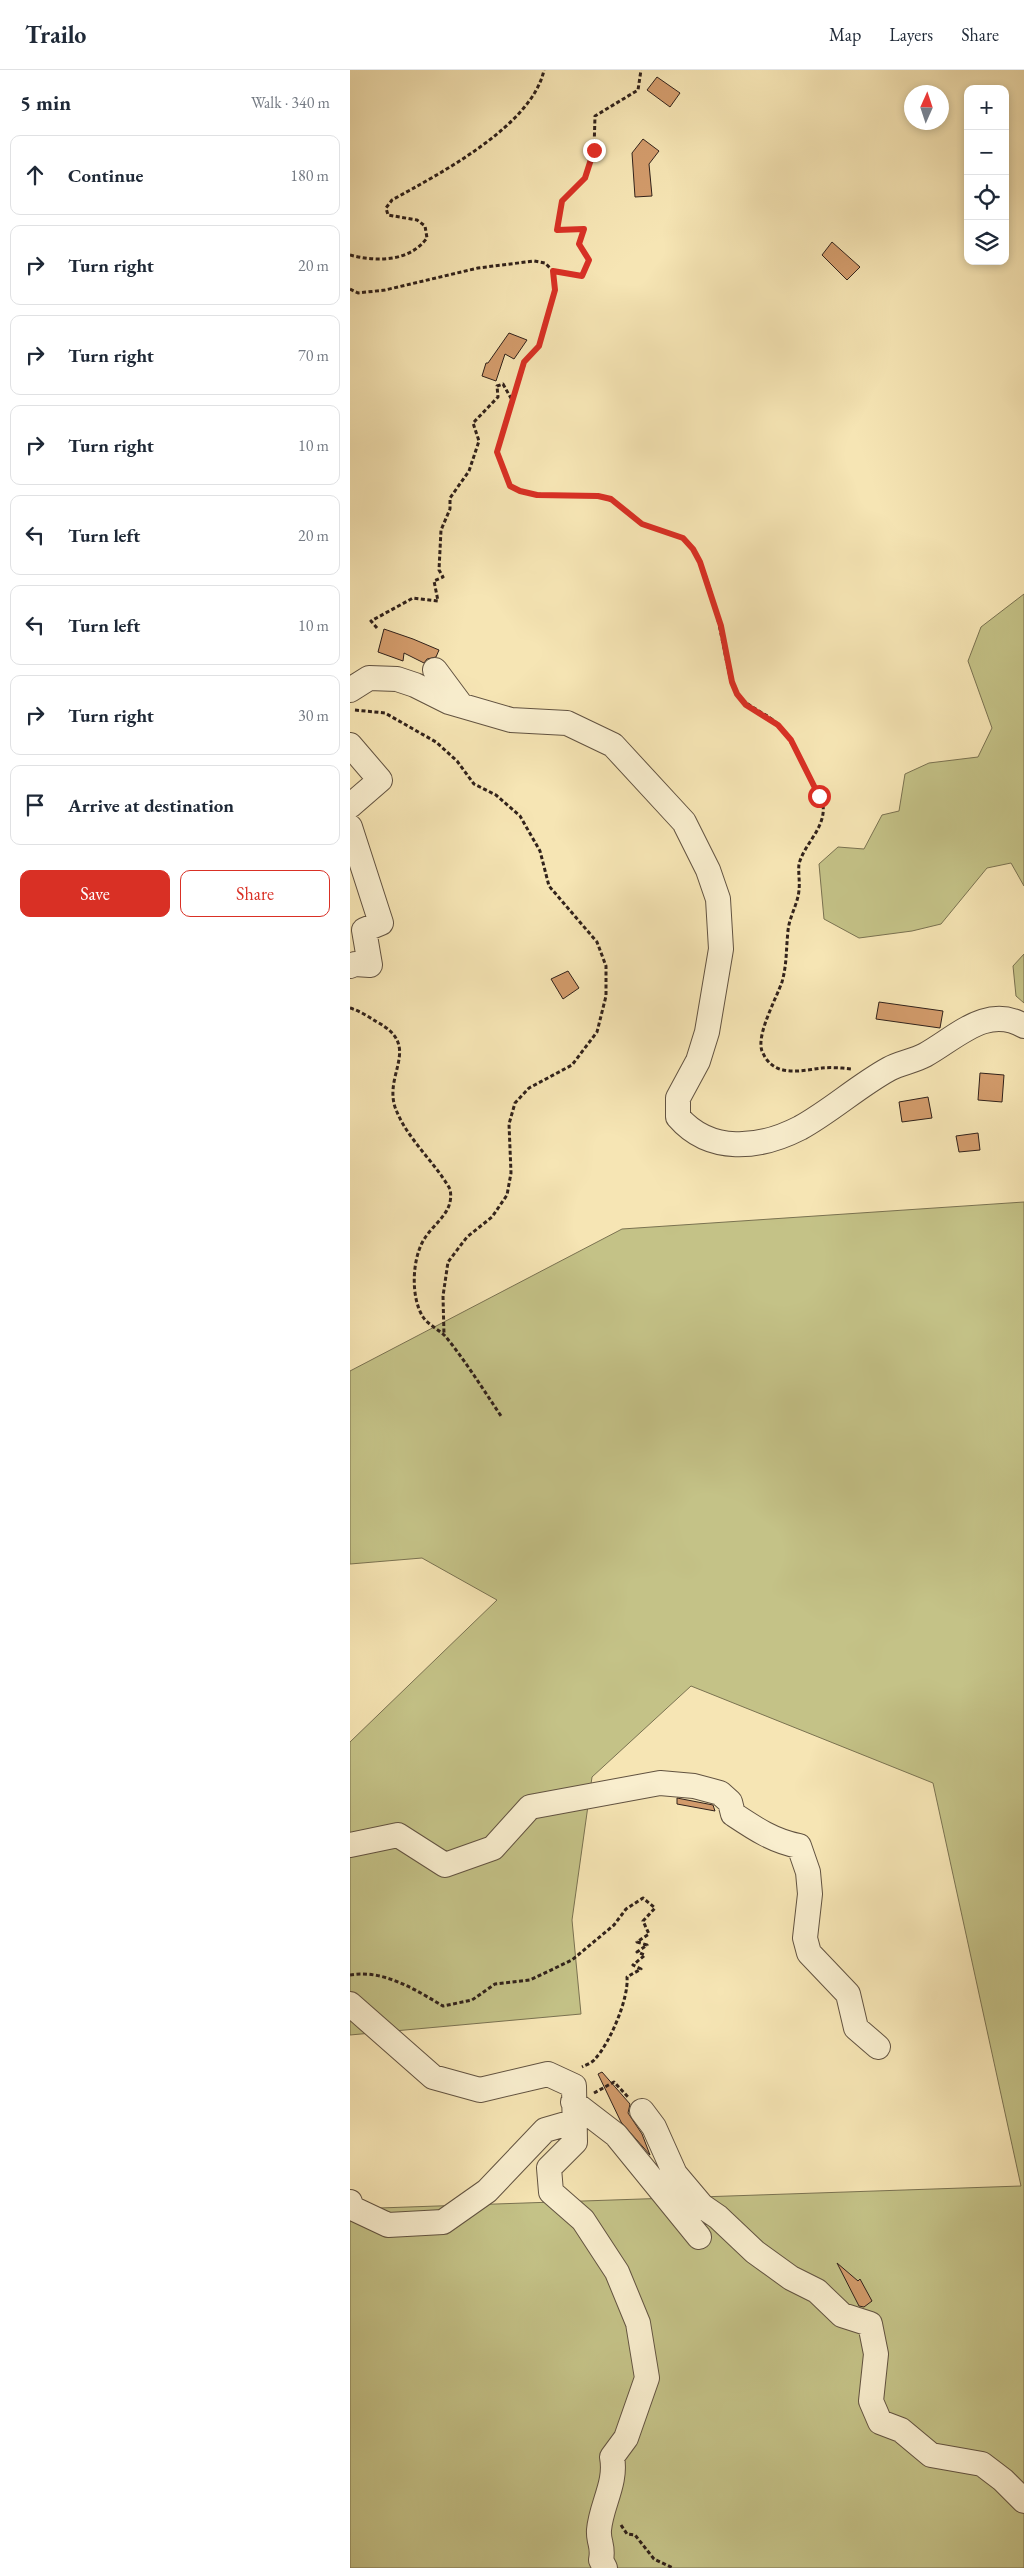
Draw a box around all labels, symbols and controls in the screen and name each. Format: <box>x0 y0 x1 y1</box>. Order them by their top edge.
text: Trailo <box>25 19 86 50</box>
text: Map <box>829 23 861 46</box>
text: Layers <box>889 23 933 46</box>
text: Share <box>961 23 999 46</box>
north arrow <box>904 85 949 130</box>
map controls <box>964 85 1009 265</box>
button: + <box>964 85 1009 130</box>
text: 5 min <box>20 89 71 116</box>
text: Walk · 340 m <box>251 92 330 113</box>
button: − <box>964 130 1009 175</box>
route end <box>583 139 606 162</box>
icon: ahead <box>21 161 49 189</box>
text: Continue <box>68 163 143 188</box>
text: 180 m <box>290 165 329 186</box>
button: locate <box>964 175 1009 220</box>
button: layers <box>964 220 1009 265</box>
icon: right <box>21 251 49 279</box>
text: Turn right <box>68 253 154 278</box>
text: 20 m <box>298 255 329 276</box>
icon: right <box>21 341 49 369</box>
text: Turn right <box>68 343 154 368</box>
text: 70 m <box>298 345 329 366</box>
icon: right <box>21 431 49 459</box>
text: Turn right <box>68 433 154 458</box>
text: 10 m <box>298 435 329 456</box>
icon: left <box>21 521 49 549</box>
text: Turn left <box>68 523 140 548</box>
text: 20 m <box>298 525 329 546</box>
icon: left <box>21 611 49 639</box>
text: Turn left <box>68 613 140 638</box>
text: 10 m <box>298 615 329 636</box>
icon: right <box>21 701 49 729</box>
text: Turn right <box>68 703 154 728</box>
text: 30 m <box>298 705 329 726</box>
route start <box>808 785 831 808</box>
icon: arrive <box>21 791 49 819</box>
text: Arrive at destination <box>68 793 234 818</box>
button: Save <box>20 870 170 917</box>
button: Share <box>180 870 330 917</box>

